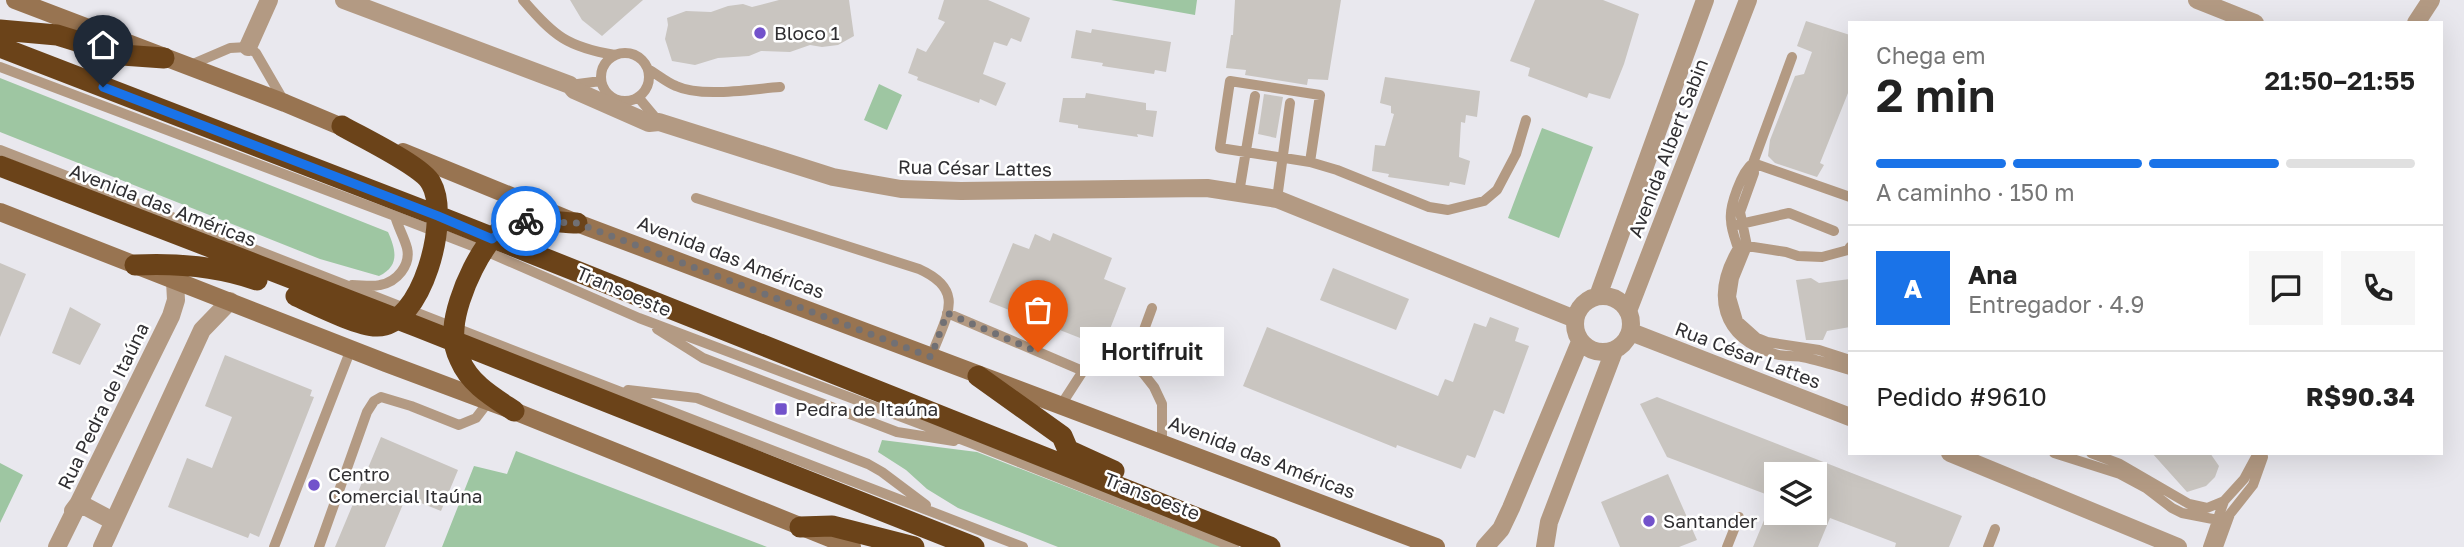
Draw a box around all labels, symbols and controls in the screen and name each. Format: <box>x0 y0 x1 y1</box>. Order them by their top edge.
pin <box>73 15 133 87</box>
place label: Bloco 1 <box>774 21 840 44</box>
marker: Bloco 1 <box>752 25 768 41</box>
icon: home <box>84 26 122 64</box>
text: Chega em <box>1876 41 1986 69</box>
street label: Avenida Albert Sabin <box>1623 55 1712 240</box>
text: 21:50–21:55 <box>2264 65 2415 96</box>
text: 2 min <box>1876 67 1996 122</box>
street label: Rua César Lattes <box>898 155 1052 180</box>
street label: Avenida das Américas <box>66 158 260 251</box>
text: A caminho · 150 m <box>1876 178 2075 206</box>
courier <box>491 186 561 256</box>
icon: bike <box>507 202 545 240</box>
street label: Avenida das Américas <box>634 210 828 303</box>
button: chat <box>2249 251 2323 325</box>
button: phone <box>2341 251 2415 325</box>
text: Ana <box>1968 259 2017 290</box>
street label: Transoeste <box>573 260 675 321</box>
text: A <box>1904 273 1922 304</box>
pin <box>1008 280 1068 352</box>
text: Entregador · 4.9 <box>1968 290 2145 318</box>
icon: bag <box>1019 291 1057 329</box>
street label: Rua César Lattes <box>1672 316 1824 393</box>
street label: Rua Pedra de Itaúna <box>52 319 153 493</box>
callout: Hortifruit <box>1080 328 1224 376</box>
text: Hortifruit <box>1101 337 1203 365</box>
text: Pedido #9610 <box>1876 381 2047 412</box>
text: R$90.34 <box>2306 381 2415 412</box>
place label: Pedra de Itaúna <box>795 397 938 420</box>
marker: Pedra de Itaúna <box>773 401 789 417</box>
street label: Avenida das Américas <box>1165 410 1359 503</box>
place label: Centro Comercial Itaúna <box>328 462 483 507</box>
map controls <box>1764 462 1827 525</box>
button: layers <box>1764 462 1827 525</box>
street label: Transoeste <box>1101 467 1203 524</box>
marker: Centro Comercial Itaúna <box>306 477 322 493</box>
place label: Santander <box>1663 509 1758 532</box>
marker: Santander <box>1641 513 1657 529</box>

